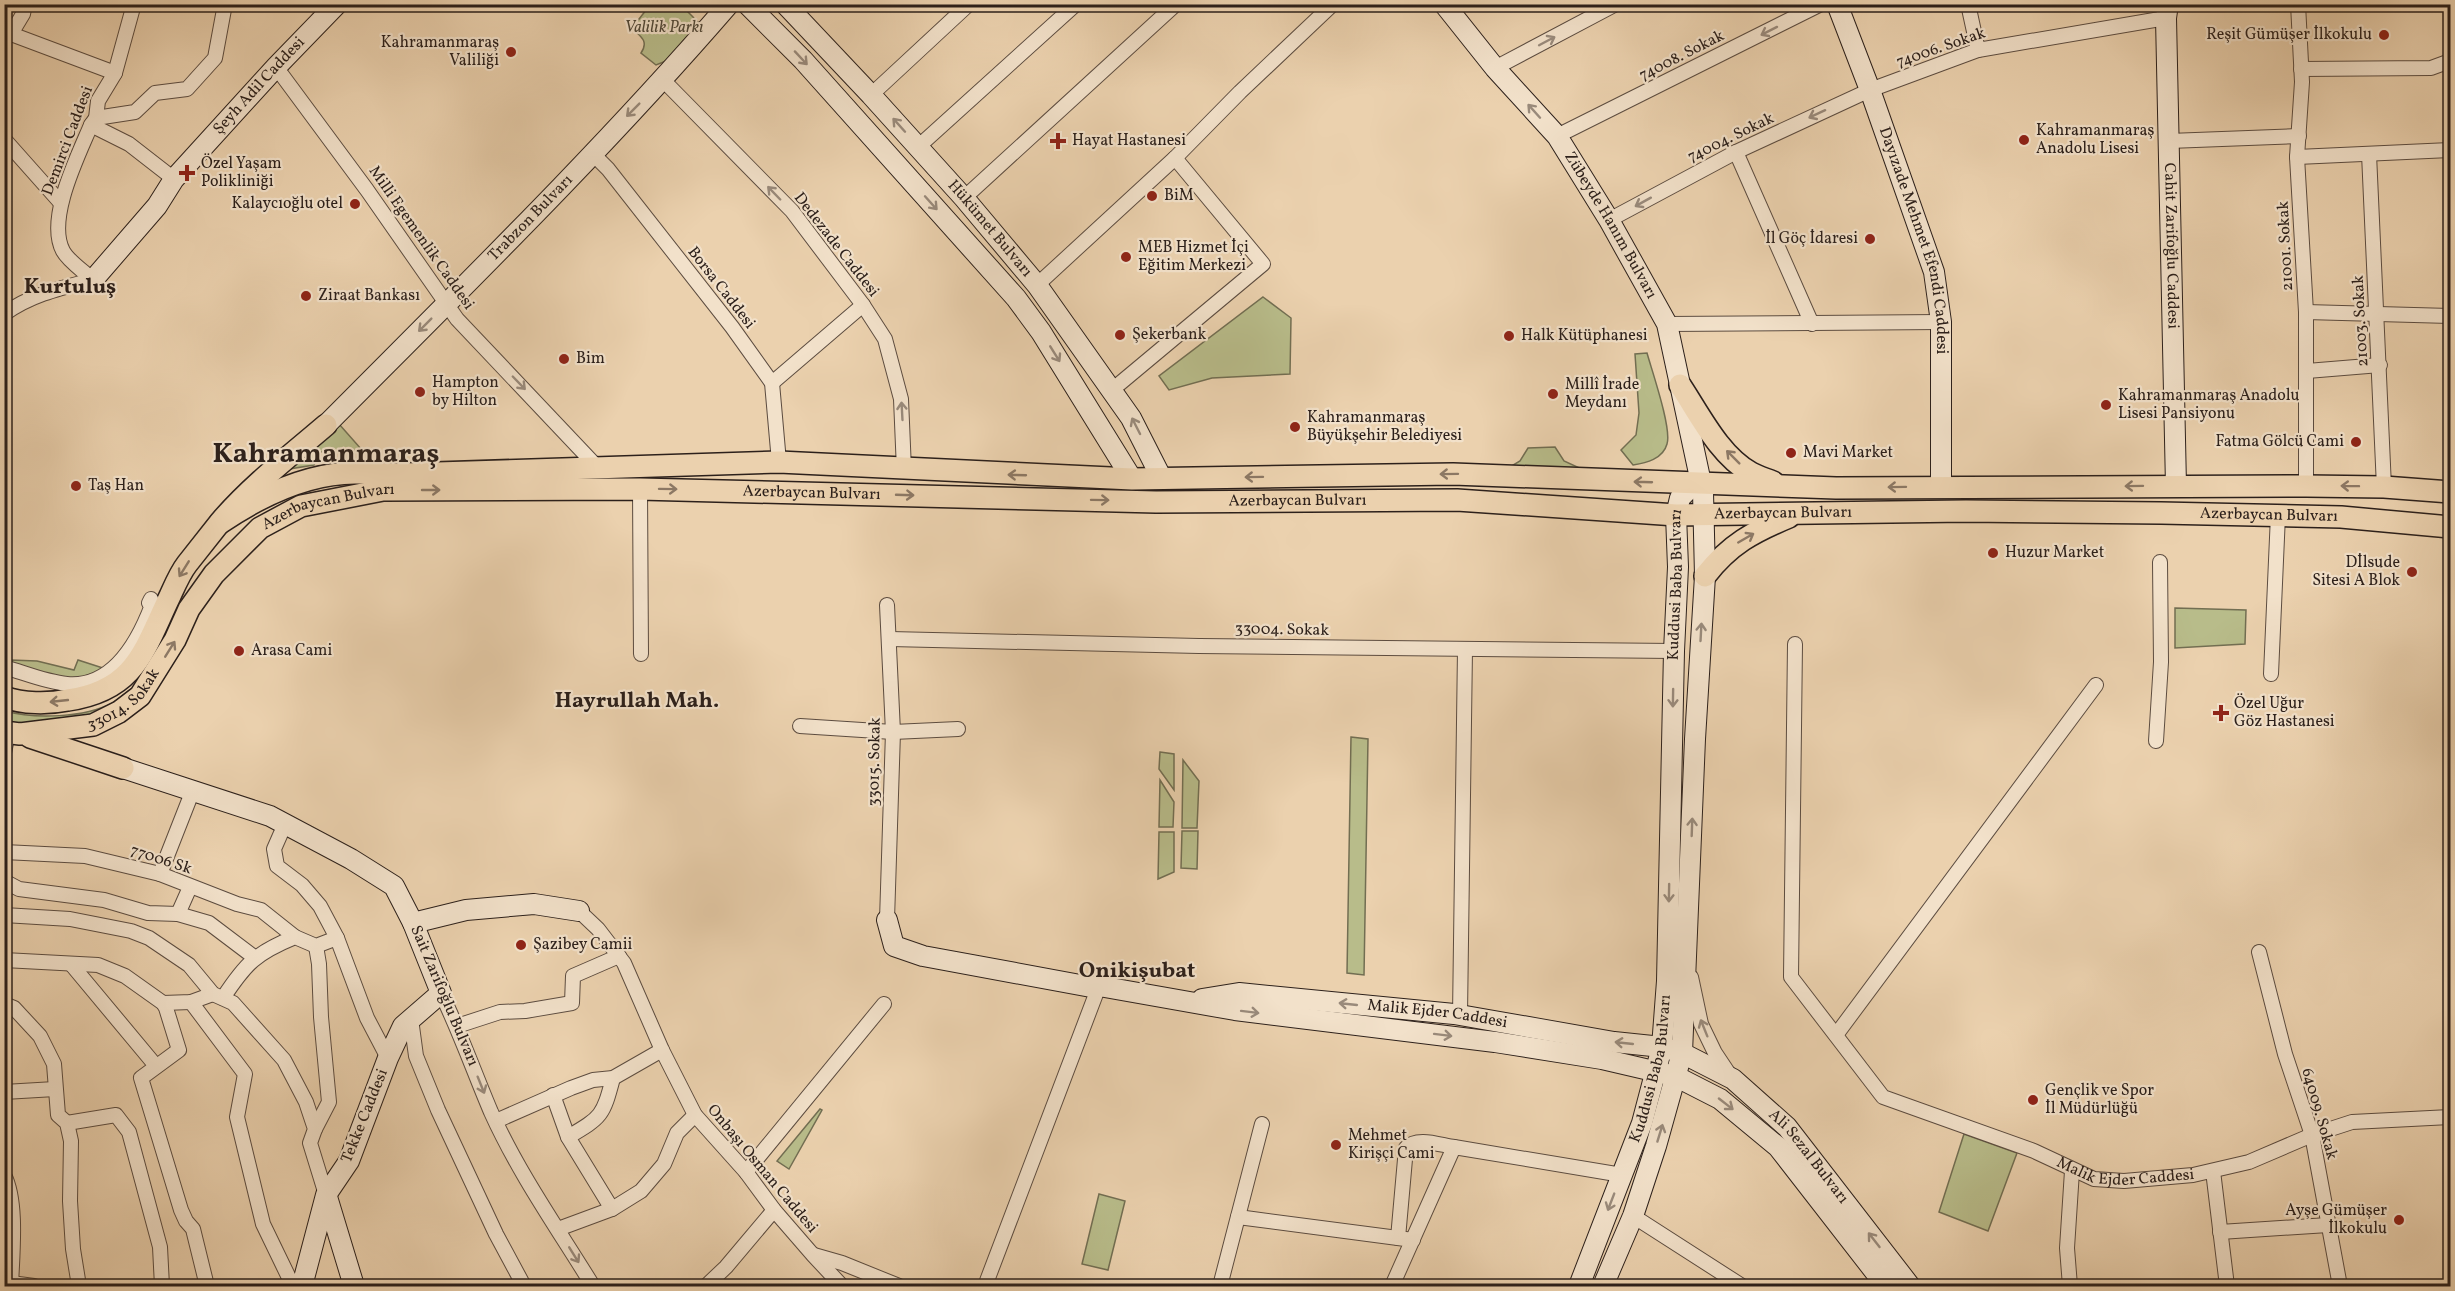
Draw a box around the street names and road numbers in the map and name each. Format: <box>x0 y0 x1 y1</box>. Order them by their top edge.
street label: 74006. Sokak <box>1894 22 1989 74</box>
street label: 74008. Sokak <box>1636 25 1729 87</box>
street label: Şeyh Adil Caddesi <box>208 32 310 140</box>
street label: Demirci Caddesi <box>37 83 99 199</box>
street label: 74004. Sokak <box>1684 107 1778 168</box>
street label: Dayızade Mehmet Efendi Caddesi <box>1873 124 1952 355</box>
street label: Zübeyde Hanım Bulvarı <box>1558 148 1662 303</box>
street label: Milli Egemenlik Caddesi <box>363 162 479 315</box>
street label: Cahit Zarifoğlu Caddesi <box>2158 162 2184 329</box>
street label: Trabzon Bulvarı <box>483 170 578 266</box>
street label: Hükümet Bulvarı <box>942 175 1037 282</box>
street label: Dedezade Caddesi <box>788 188 884 302</box>
street label: 21001. Sokak <box>2273 200 2299 292</box>
street label: Borsa Caddesi <box>682 242 760 334</box>
street label: 21003. Sokak <box>2348 274 2374 367</box>
street label: Azerbaycan Bulvarı <box>258 479 395 536</box>
street label: Azerbaycan Bulvarı <box>742 481 881 506</box>
street label: Azerbaycan Bulvarı <box>1228 490 1367 513</box>
street label: Azerbaycan Bulvarı <box>1714 502 1852 525</box>
street label: Azerbaycan Bulvarı <box>2200 503 2338 528</box>
street label: Kuddusi Baba Bulvarı <box>1663 506 1689 661</box>
street label: 33004. Sokak <box>1235 618 1330 642</box>
street label: 33014. Sokak <box>87 664 166 737</box>
street label: 33015. Sokak <box>863 717 887 807</box>
street label: 77006 Sk <box>127 840 195 880</box>
street label: Sait Zarifoğlu Bulvarı <box>404 922 484 1070</box>
street label: Kuddusi Baba Bulvarı <box>1624 994 1677 1146</box>
street label: Malik Ejder Caddesi <box>1366 995 1509 1034</box>
street label: Tekke Caddesi <box>336 1066 394 1166</box>
street label: 64009. Sokak <box>2295 1066 2343 1163</box>
street label: Onbaşı Osman Caddesi <box>702 1100 823 1238</box>
street label: Ali Sezal Bulvarı <box>1763 1104 1854 1209</box>
street label: Malik Ejder Caddesi <box>2053 1152 2195 1192</box>

